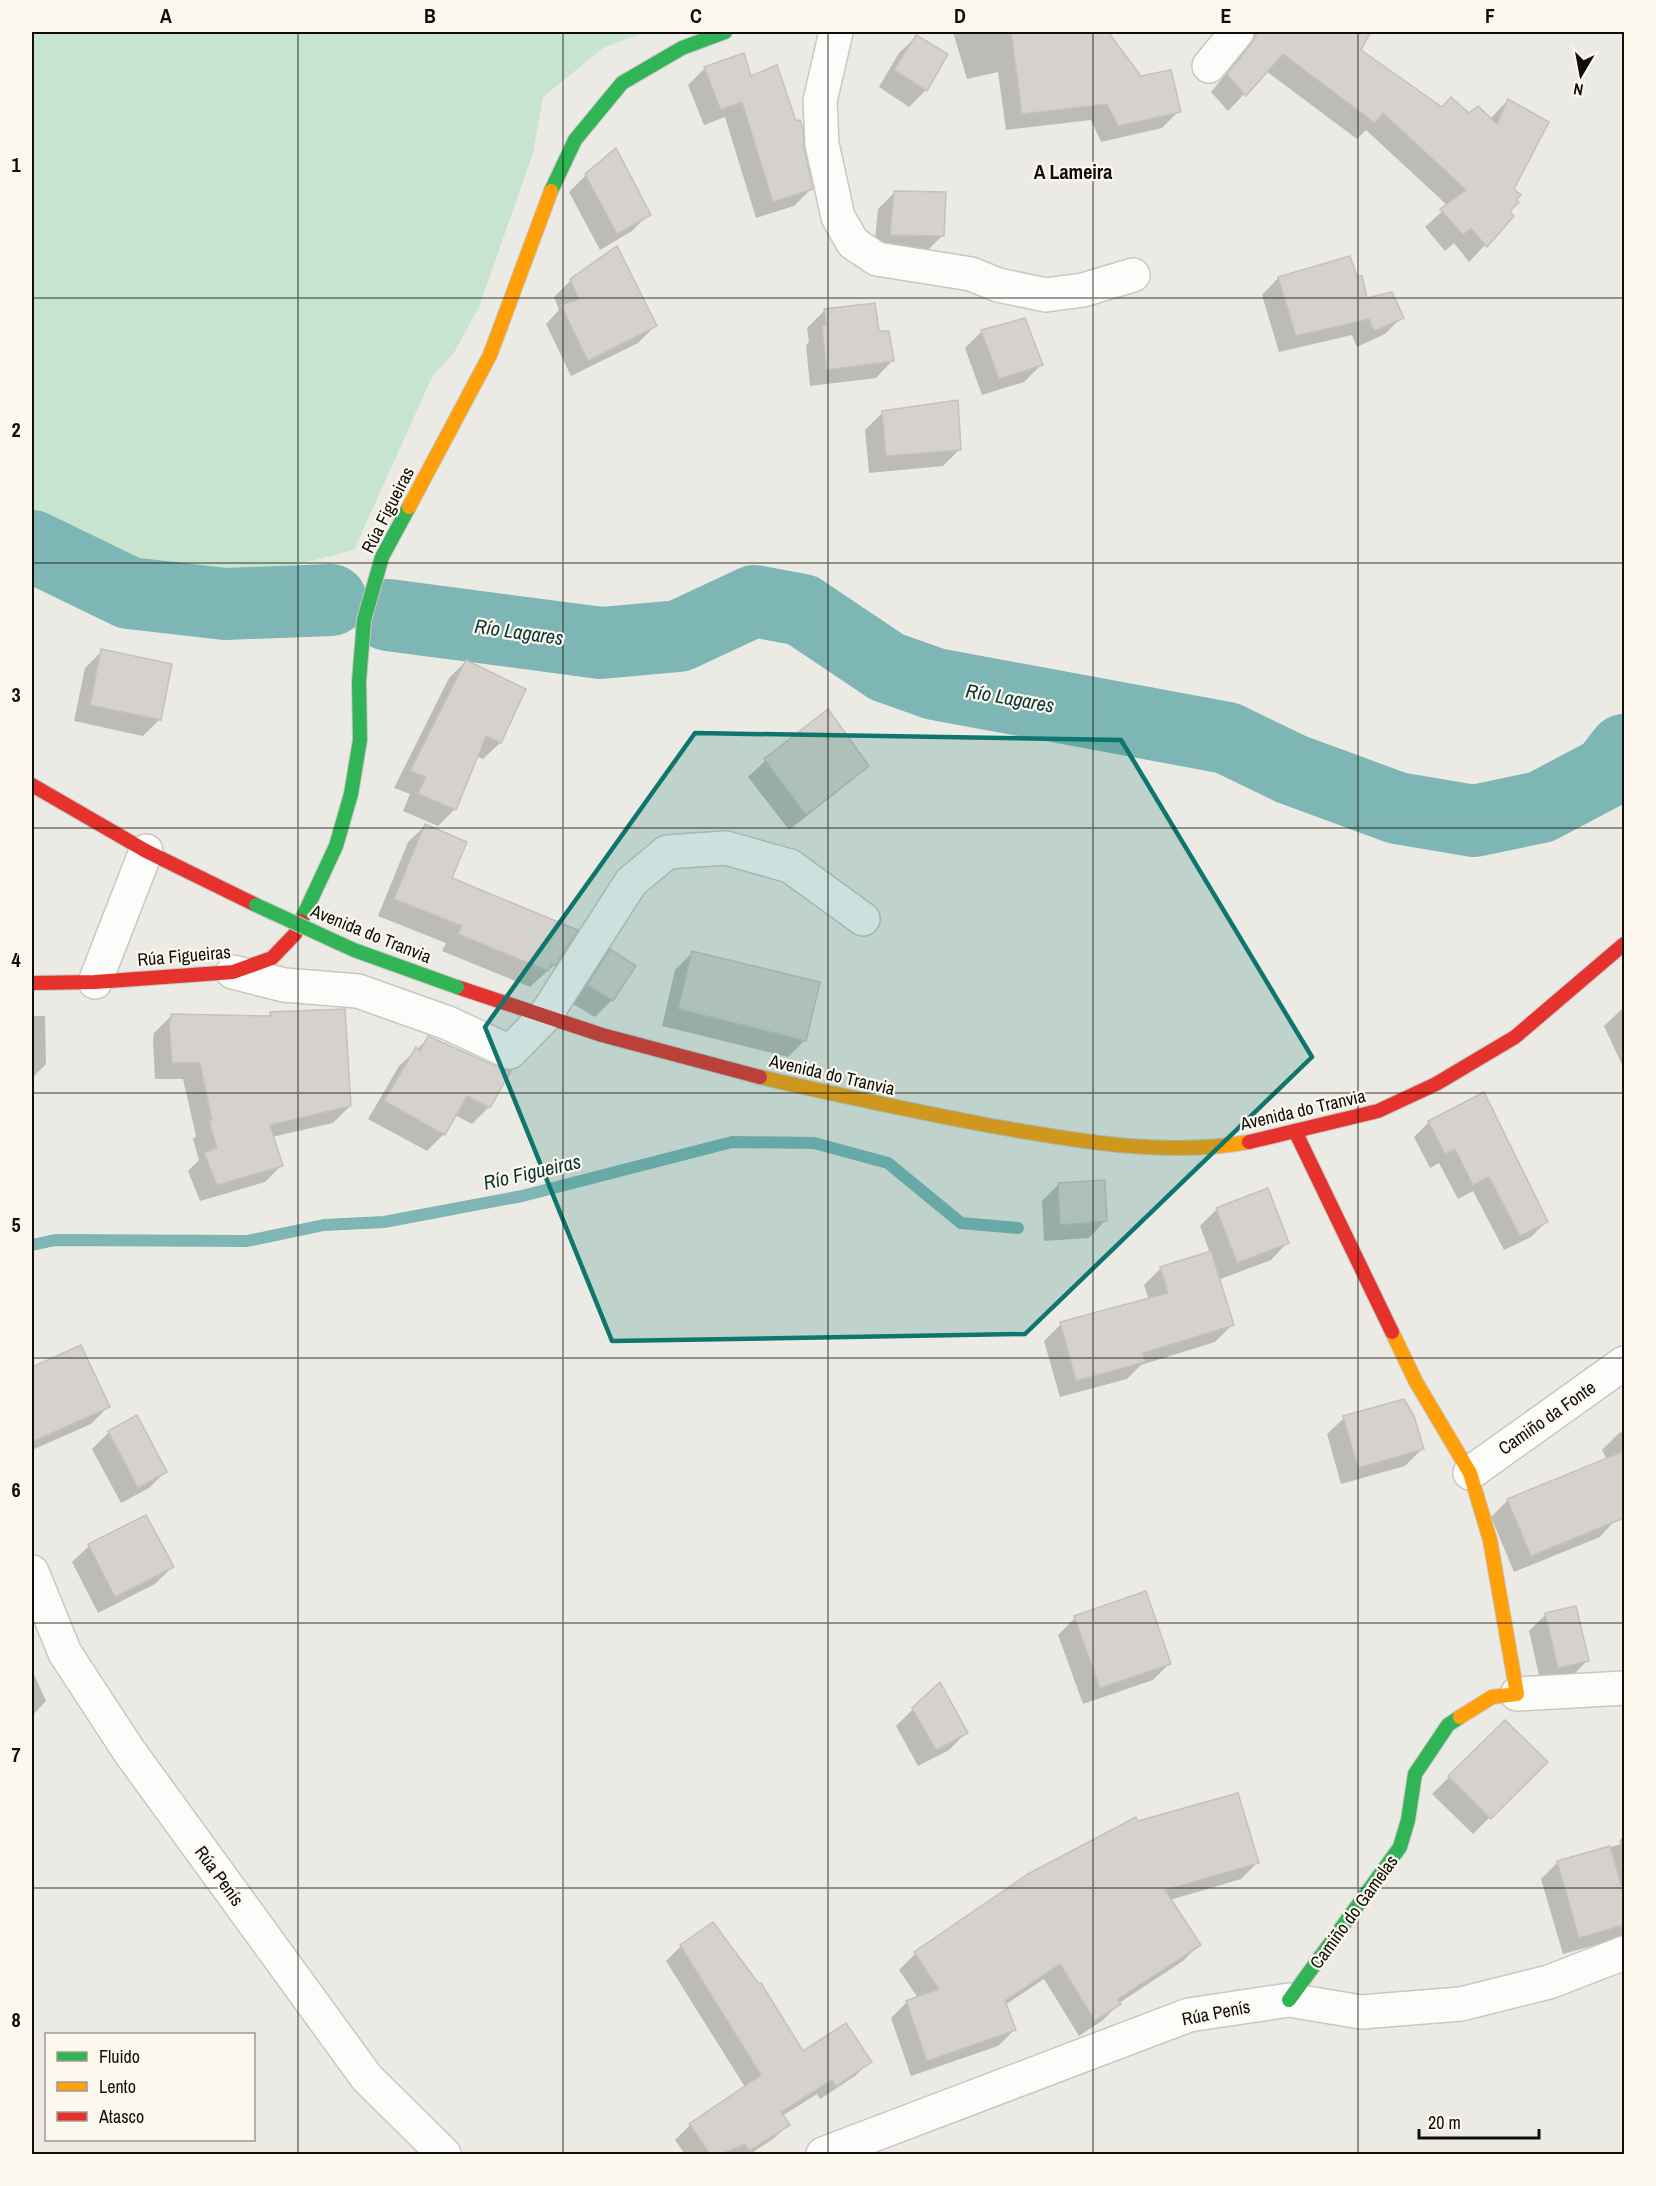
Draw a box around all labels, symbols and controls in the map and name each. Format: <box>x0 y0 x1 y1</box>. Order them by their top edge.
text: A <box>160 2 172 29</box>
text: B <box>424 2 436 29</box>
text: C <box>690 2 702 29</box>
text: D <box>954 2 966 29</box>
text: E <box>1221 2 1232 29</box>
text: F <box>1485 2 1495 29</box>
north arrow <box>1551 45 1611 105</box>
text: N <box>1572 78 1585 101</box>
text: 1 <box>11 151 21 178</box>
district label: A Lameira <box>1034 158 1112 185</box>
text: 2 <box>11 416 21 443</box>
street label: Rúa Figueiras <box>355 462 420 557</box>
water label: Río Lagares <box>473 612 565 651</box>
water label: Río Lagares <box>964 676 1056 719</box>
text: 3 <box>11 681 21 708</box>
street label: Avenida do Tranvia <box>306 898 435 969</box>
street label: Rúa Figueiras <box>136 939 232 972</box>
text: 4 <box>11 946 21 973</box>
street label: Avenida do Tranvia <box>766 1048 897 1101</box>
street label: Avenida do Tranvia <box>1237 1083 1368 1136</box>
water label: Río Figueiras <box>480 1147 583 1196</box>
text: 5 <box>11 1211 21 1238</box>
street label: Camiño da Fonte <box>1493 1375 1600 1460</box>
text: 6 <box>11 1476 21 1503</box>
text: 7 <box>11 1741 21 1768</box>
street label: Rúa Penís <box>189 1840 250 1911</box>
street label: Camiño do Gamelas <box>1304 1850 1403 1974</box>
street label: Rúa Penís <box>1180 1994 1252 2031</box>
text: 8 <box>11 2006 21 2033</box>
legend <box>45 2033 255 2141</box>
text: Fluido <box>99 2044 140 2069</box>
text: Lento <box>99 2074 136 2099</box>
scale bar <box>1419 2102 1539 2140</box>
text: Atasco <box>98 2104 144 2129</box>
text: 20 m <box>1428 2110 1461 2135</box>

